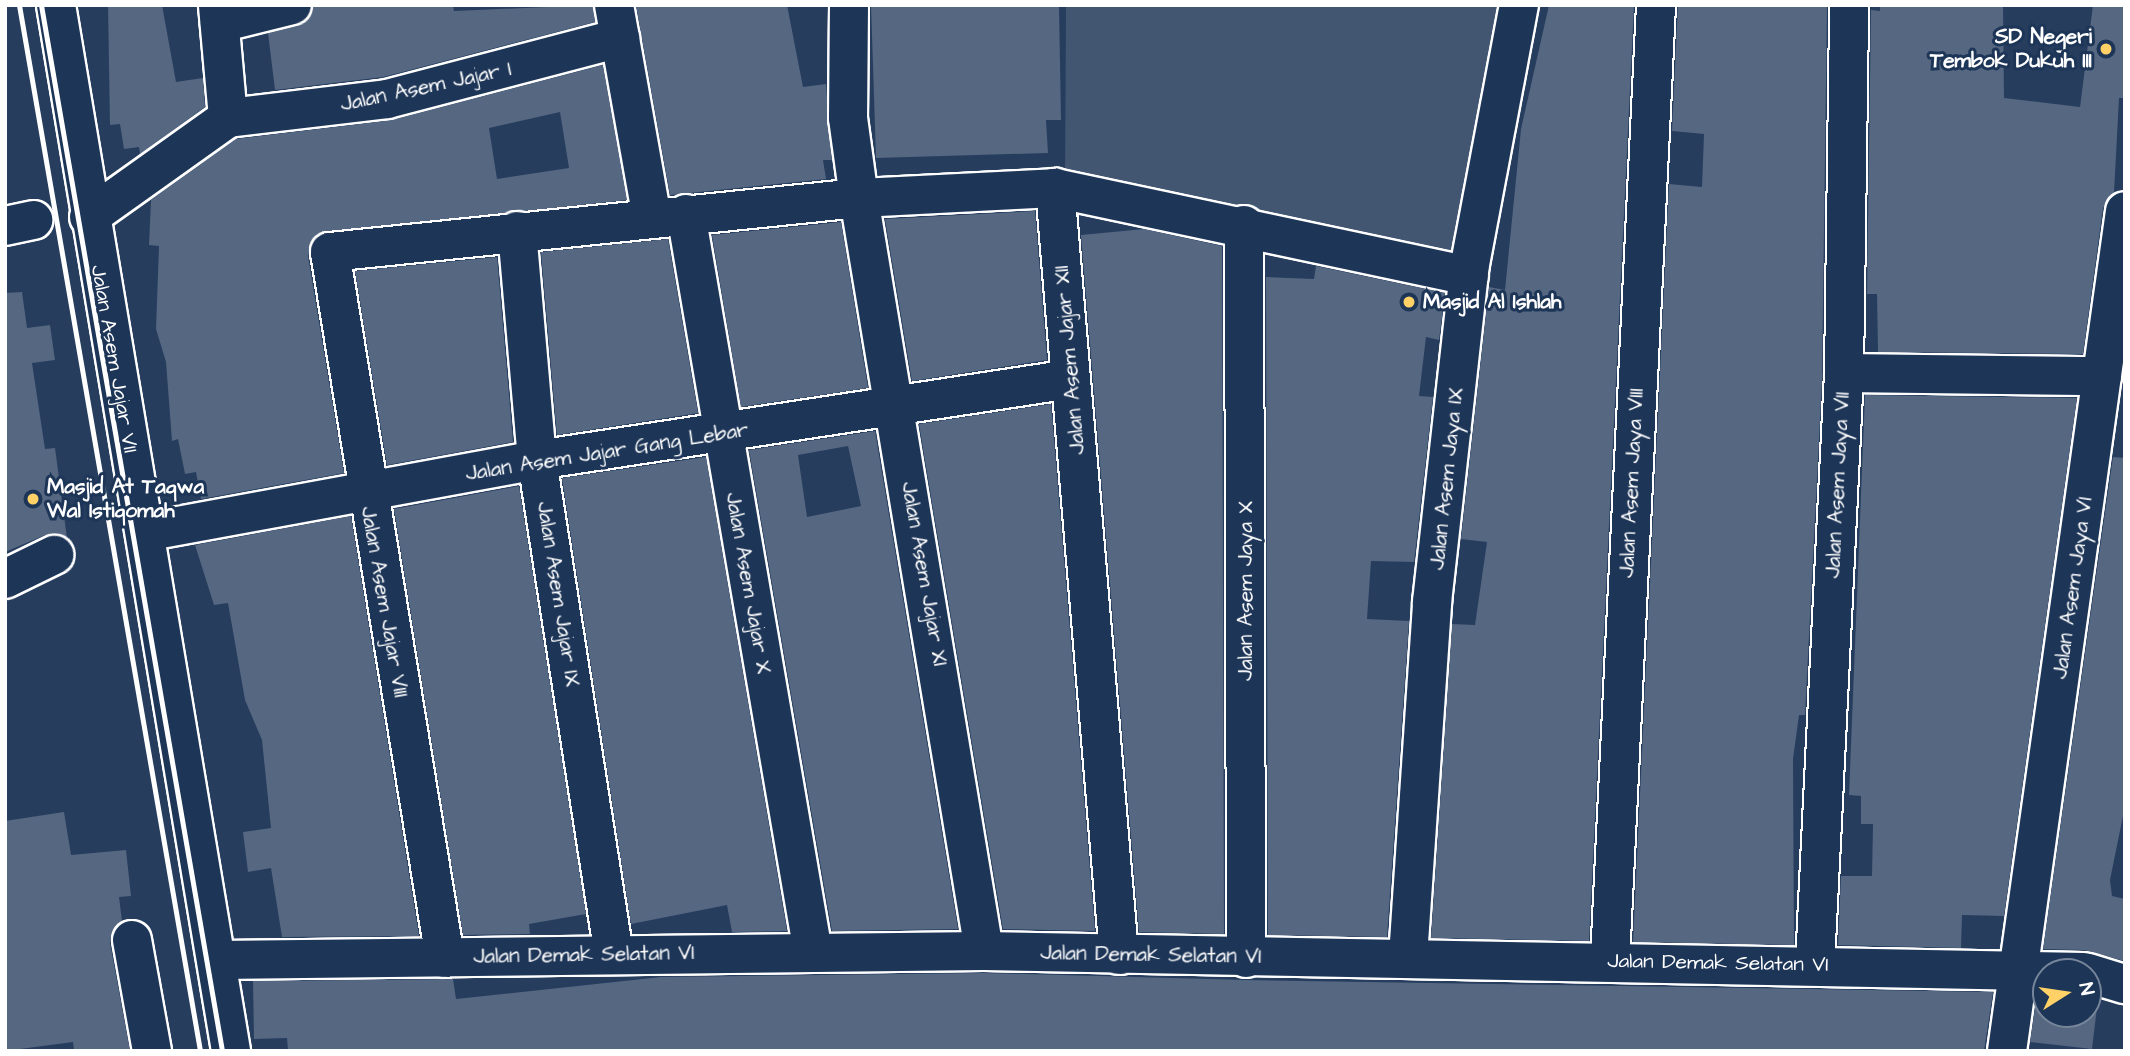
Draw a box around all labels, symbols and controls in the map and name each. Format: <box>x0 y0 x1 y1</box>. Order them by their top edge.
place label: SD Negeri Tembok Dukuh III <box>1930 24 2092 74</box>
marker: SD Negeri Tembok Dukuh III <box>2098 41 2114 57</box>
street label: Jalan Asem Jajar I <box>338 57 514 117</box>
street label: Jalan Asem Jajar VII <box>85 263 143 455</box>
street label: Jalan Asem Jajar XII <box>1049 264 1091 456</box>
place label: Masjid Al Ishlah <box>1423 289 1561 315</box>
marker: Masjid Al Ishlah <box>1401 294 1417 310</box>
street label: Jalan Asem Jaya IX <box>1425 387 1469 571</box>
street label: Jalan Asem Jaya VIII <box>1614 388 1650 578</box>
street label: Jalan Asem Jaya VII <box>1821 391 1855 579</box>
street label: Jalan Asem Jajar Gang Lebar <box>464 417 750 487</box>
place label: Masjid At Taqwa Wal Istiqomah <box>47 474 204 524</box>
street label: Jalan Asem Jajar XI <box>895 480 953 668</box>
street label: Jalan Asem Jajar X <box>720 490 776 676</box>
marker: Masjid At Taqwa Wal Istiqomah <box>25 491 41 507</box>
street label: Jalan Asem Jaya VI <box>2048 495 2098 681</box>
street label: Jalan Asem Jajar IX <box>531 500 585 688</box>
street label: Jalan Asem Jaya X <box>1233 501 1259 681</box>
street label: Jalan Asem Jajar VIII <box>355 504 413 700</box>
street label: Jalan Demak Selatan VI <box>473 940 695 970</box>
street label: Jalan Demak Selatan VI <box>1040 940 1262 970</box>
street label: Jalan Demak Selatan VI <box>1607 948 1829 978</box>
north arrow <box>2032 958 2102 1028</box>
text: N <box>2072 980 2101 998</box>

